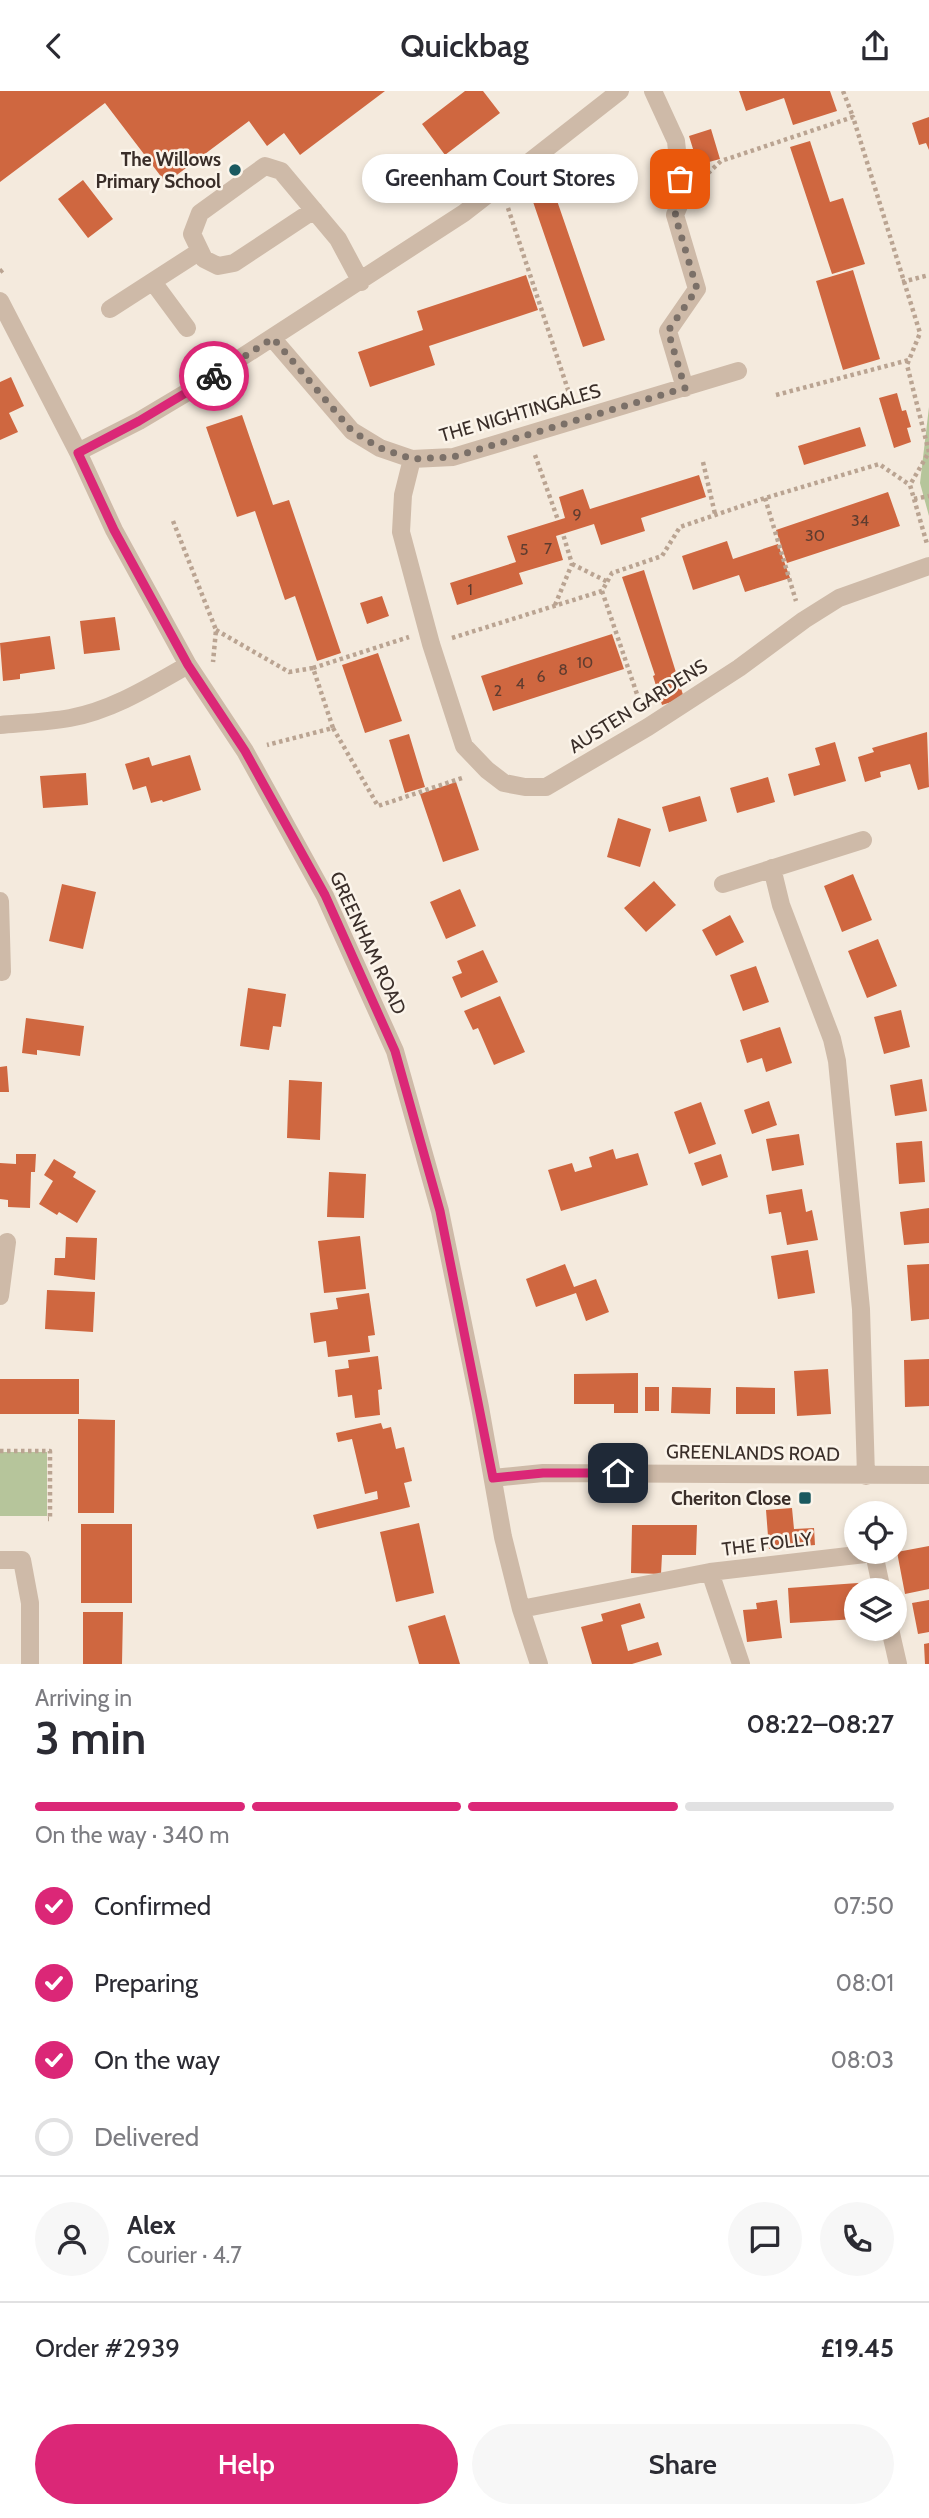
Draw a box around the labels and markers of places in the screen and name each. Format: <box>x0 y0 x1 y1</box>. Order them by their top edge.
place label: The Willows Primary School <box>95 148 221 193</box>
pin <box>650 149 710 209</box>
callout: Greenham Court Stores <box>362 155 638 203</box>
marker: The Willows Primary School <box>227 162 243 178</box>
pin <box>588 1443 648 1503</box>
place label: Cheriton Close <box>671 1487 791 1510</box>
marker: Cheriton Close <box>797 1490 813 1506</box>

